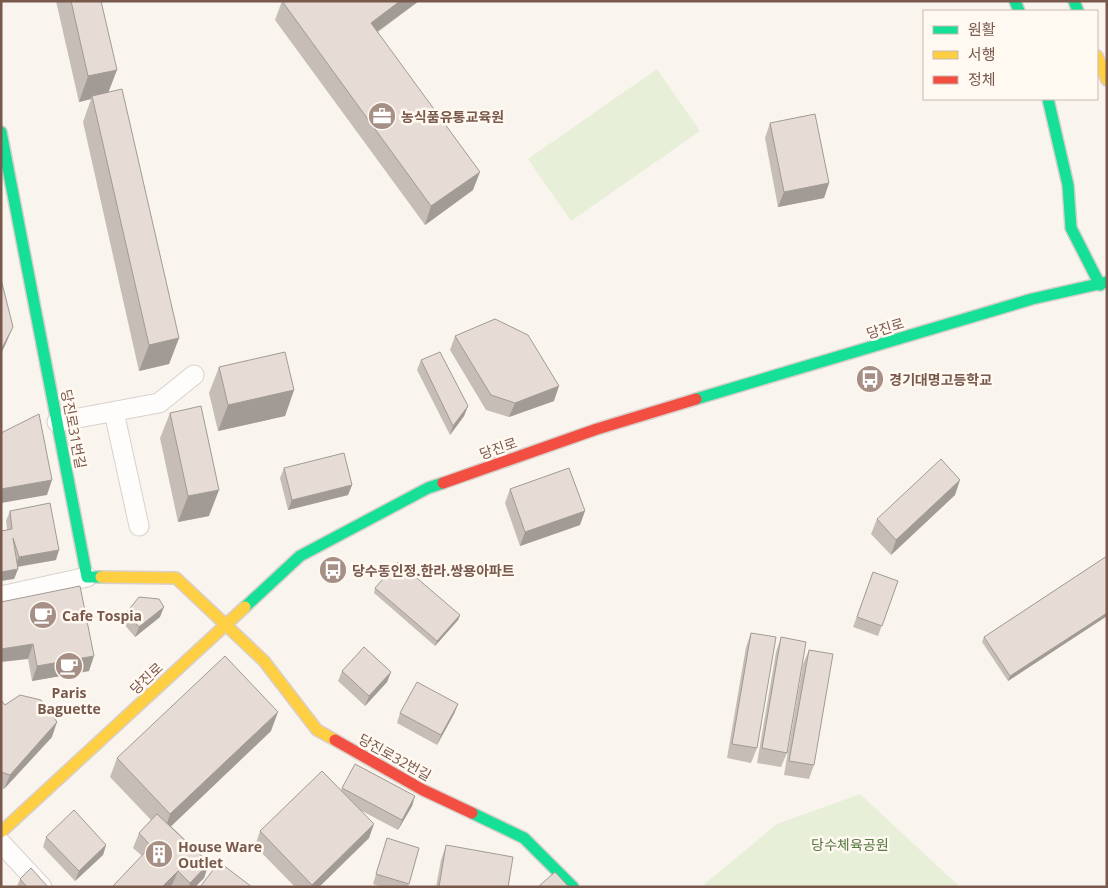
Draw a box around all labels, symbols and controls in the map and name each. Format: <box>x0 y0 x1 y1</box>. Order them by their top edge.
legend <box>923 10 1098 100</box>
text: 원활 <box>968 19 996 39</box>
text: 서행 <box>968 44 996 64</box>
text: 정체 <box>968 69 996 89</box>
office icon: 농식품유통교육원 <box>367 101 397 131</box>
place label: 농식품유통교육원 <box>401 107 504 126</box>
street label: 당진로 <box>864 313 906 343</box>
bus stop icon: 경기대명고등학교 <box>855 364 885 394</box>
place label: 경기대명고등학교 <box>889 370 992 389</box>
street label: 당진로31번길 <box>57 388 91 470</box>
street label: 당진로 <box>477 433 519 463</box>
bus stop icon: 당수동인정.한라.쌍용아파트 <box>318 555 348 585</box>
place label: 당수동인정.한라.쌍용아파트 <box>352 561 515 580</box>
cafe icon: Cafe Tospia <box>28 600 58 630</box>
place label: Cafe Tospia <box>62 606 142 625</box>
cafe icon: Paris Baguette <box>54 651 84 681</box>
street label: 당진로 <box>125 658 167 698</box>
place label: Paris Baguette <box>37 683 101 718</box>
street label: 당진로32번길 <box>355 729 435 785</box>
park label: 당수체육공원 <box>811 835 889 854</box>
place label: House Ware Outlet <box>178 837 262 872</box>
building icon: House Ware Outlet <box>144 839 174 869</box>

